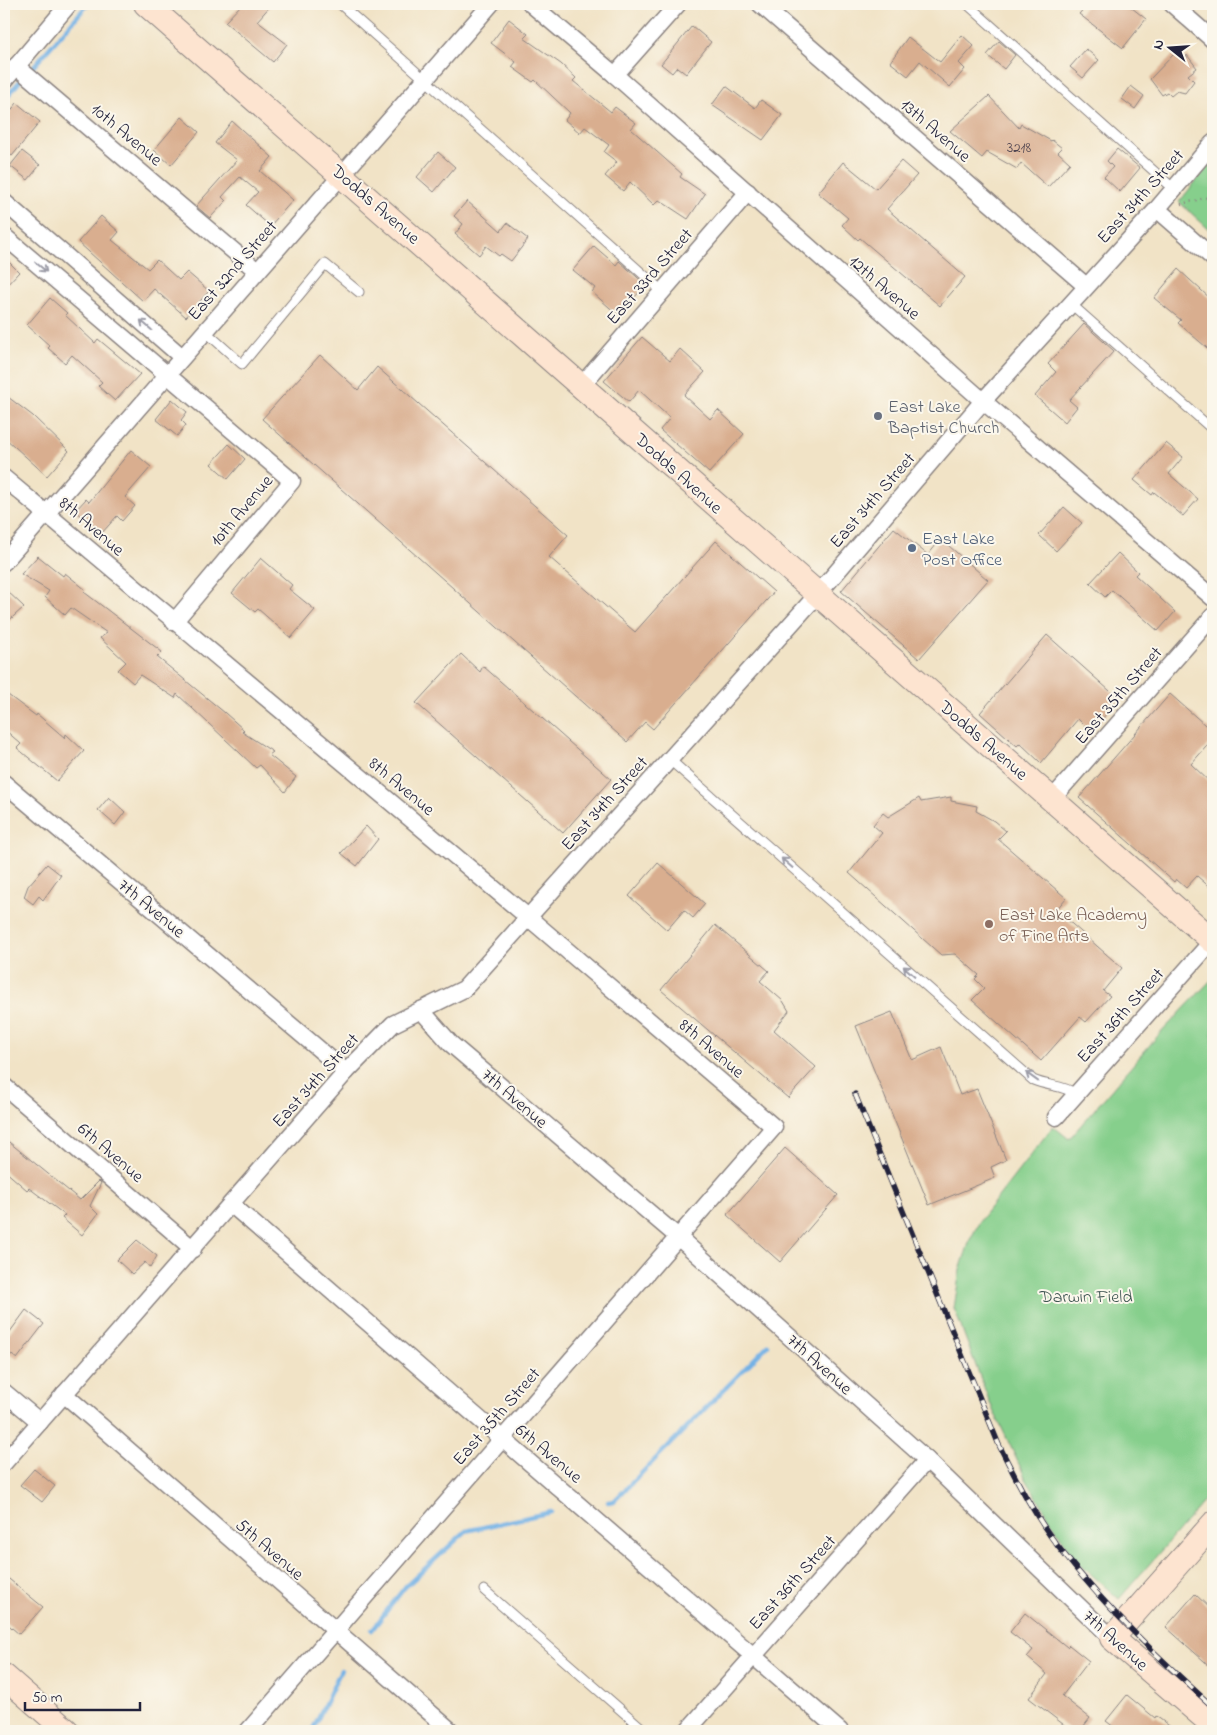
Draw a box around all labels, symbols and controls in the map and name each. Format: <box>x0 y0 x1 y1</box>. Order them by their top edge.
north arrow <box>1144 22 1194 72</box>
text: N <box>1148 37 1170 52</box>
street label: 13th Avenue <box>894 93 976 170</box>
street label: 10th Avenue <box>84 98 168 174</box>
house number: 3218 <box>1007 137 1031 159</box>
street label: East 34th Street <box>1092 144 1191 250</box>
street label: Dodds Avenue <box>324 159 426 252</box>
street label: East 32nd Street <box>183 215 285 327</box>
street label: East 33rd Street <box>601 223 700 331</box>
street label: 12th Avenue <box>842 250 926 328</box>
one-way arrow <box>34 261 47 272</box>
one-way arrow <box>139 319 152 331</box>
place label: East Lake Baptist Church <box>887 395 999 442</box>
marker: East Lake Baptist Church <box>872 410 884 422</box>
street label: Dodds Avenue <box>627 427 728 522</box>
street label: East 34th Street <box>824 448 923 555</box>
street label: 10th Avenue <box>205 469 281 553</box>
street label: 8th Avenue <box>52 492 130 564</box>
place label: East Lake Post Office <box>922 527 1003 574</box>
marker: East Lake Post Office <box>906 542 918 554</box>
street label: East 35th Street <box>1070 642 1170 751</box>
street label: Dodds Avenue <box>932 695 1034 788</box>
street label: East 34th Street <box>556 751 655 857</box>
street label: 8th Avenue <box>362 752 440 824</box>
one-way arrow <box>781 858 794 869</box>
street label: 7th Avenue <box>112 874 191 946</box>
place label: East Lake Academy of Fine Arts <box>999 903 1147 950</box>
marker: East Lake Academy of Fine Arts <box>983 918 995 930</box>
street label: East 36th Street <box>1072 963 1171 1070</box>
one-way arrow <box>903 965 916 977</box>
street label: 8th Avenue <box>672 1014 750 1086</box>
street label: East 34th Street <box>267 1028 366 1134</box>
street label: 7th Avenue <box>475 1063 553 1136</box>
one-way arrow <box>1025 1072 1039 1082</box>
street label: 6th Avenue <box>71 1117 149 1190</box>
park label: Darwin Field <box>1038 1285 1133 1311</box>
street label: 7th Avenue <box>780 1329 858 1403</box>
street label: East 35th Street <box>448 1363 548 1472</box>
street label: 6th Avenue <box>508 1419 588 1491</box>
street label: 5th Avenue <box>229 1513 309 1588</box>
street label: East 36th Street <box>744 1530 843 1637</box>
street label: 7th Avenue <box>1076 1605 1154 1679</box>
scale bar <box>25 1680 140 1712</box>
text: 50 m <box>32 1687 63 1709</box>

